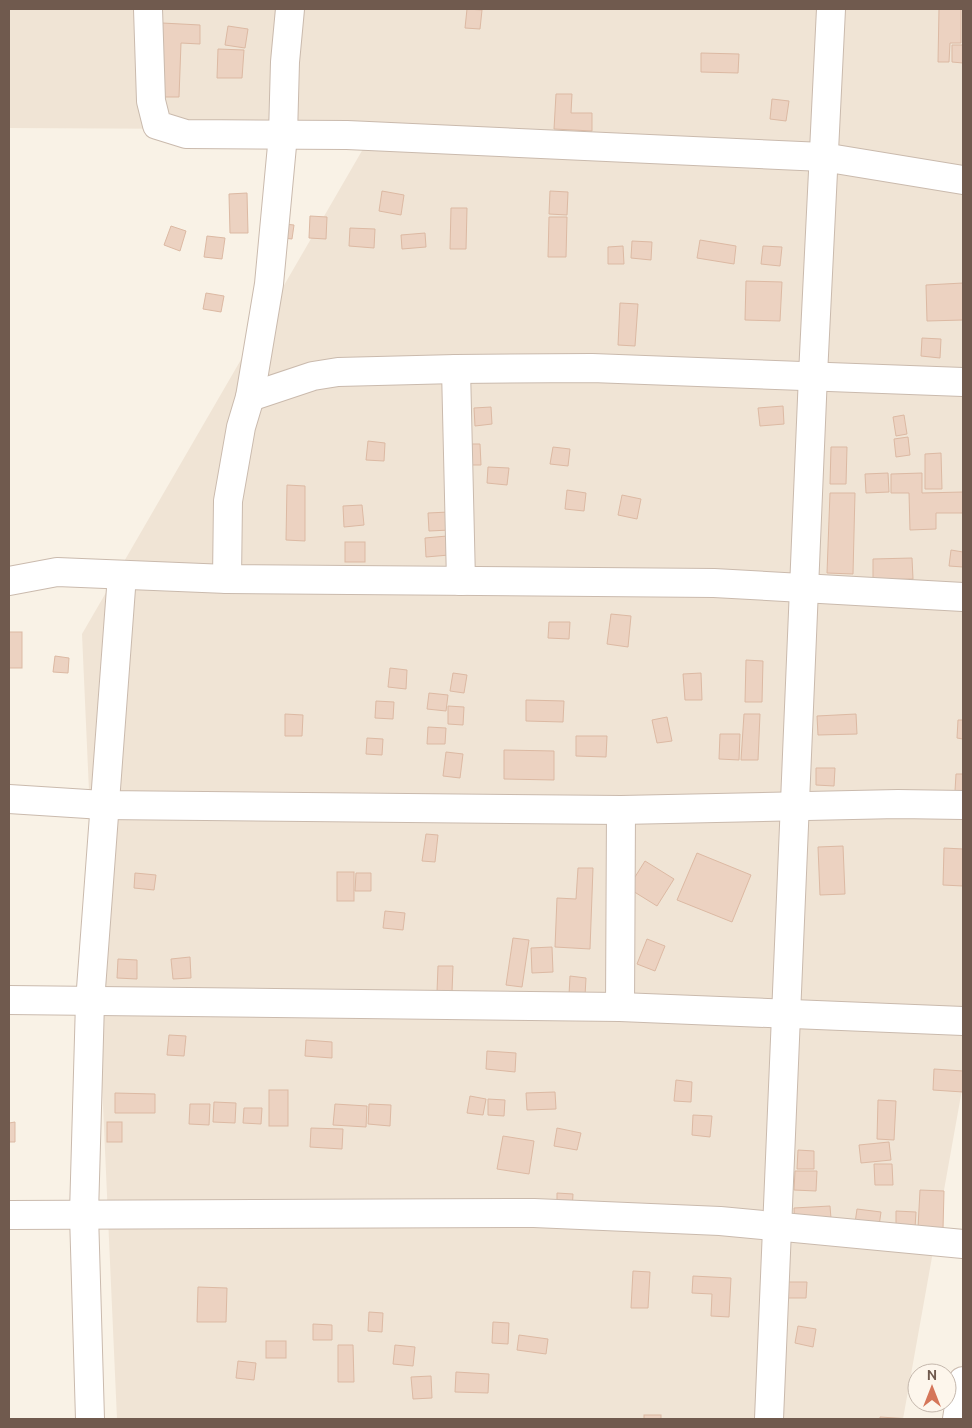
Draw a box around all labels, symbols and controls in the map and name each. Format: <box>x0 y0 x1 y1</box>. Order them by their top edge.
north arrow <box>907 1363 957 1413</box>
text: N <box>927 1367 937 1383</box>

